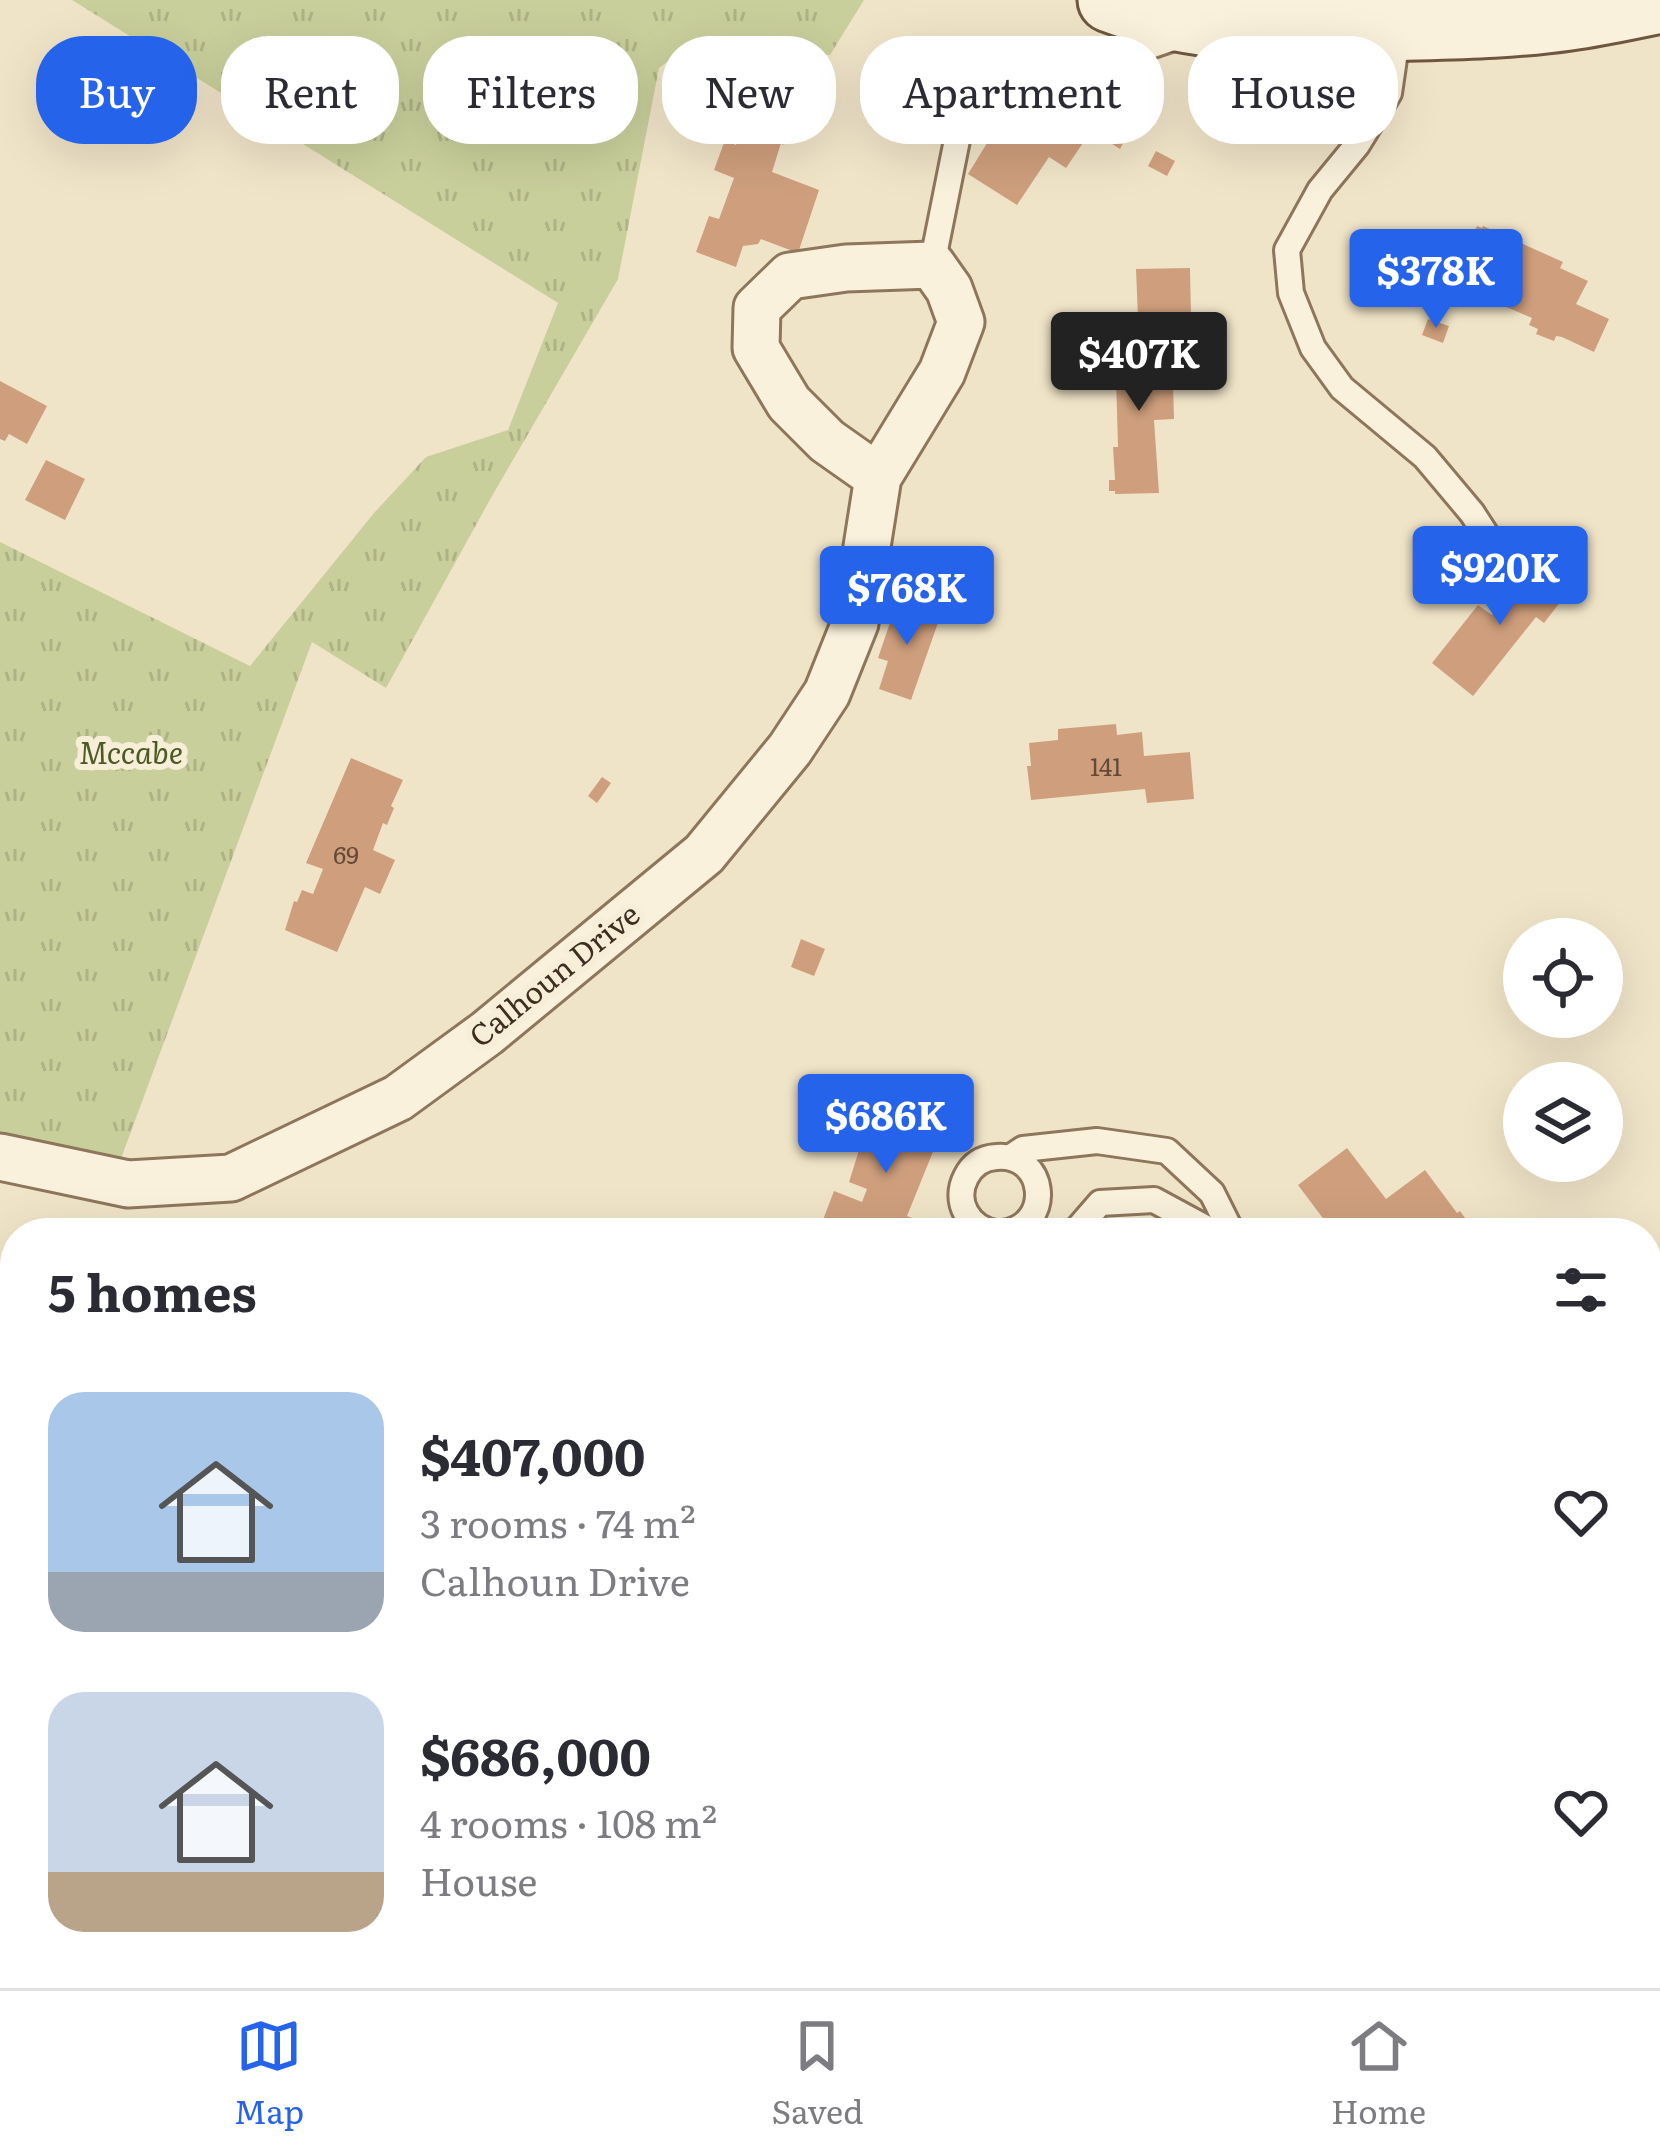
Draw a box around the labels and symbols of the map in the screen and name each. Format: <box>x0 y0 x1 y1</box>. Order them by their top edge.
pin: $378K <box>1352 229 1520 331</box>
pin: $407K <box>1055 312 1223 414</box>
pin: $920K <box>1416 526 1584 628</box>
pin: $768K <box>823 546 991 648</box>
park label: Mccabe <box>79 729 183 773</box>
house number: 141 <box>1090 748 1122 783</box>
house number: 69 <box>333 836 359 871</box>
street label: Calhoun Drive <box>459 891 648 1056</box>
pin: $686K <box>802 1074 970 1176</box>

